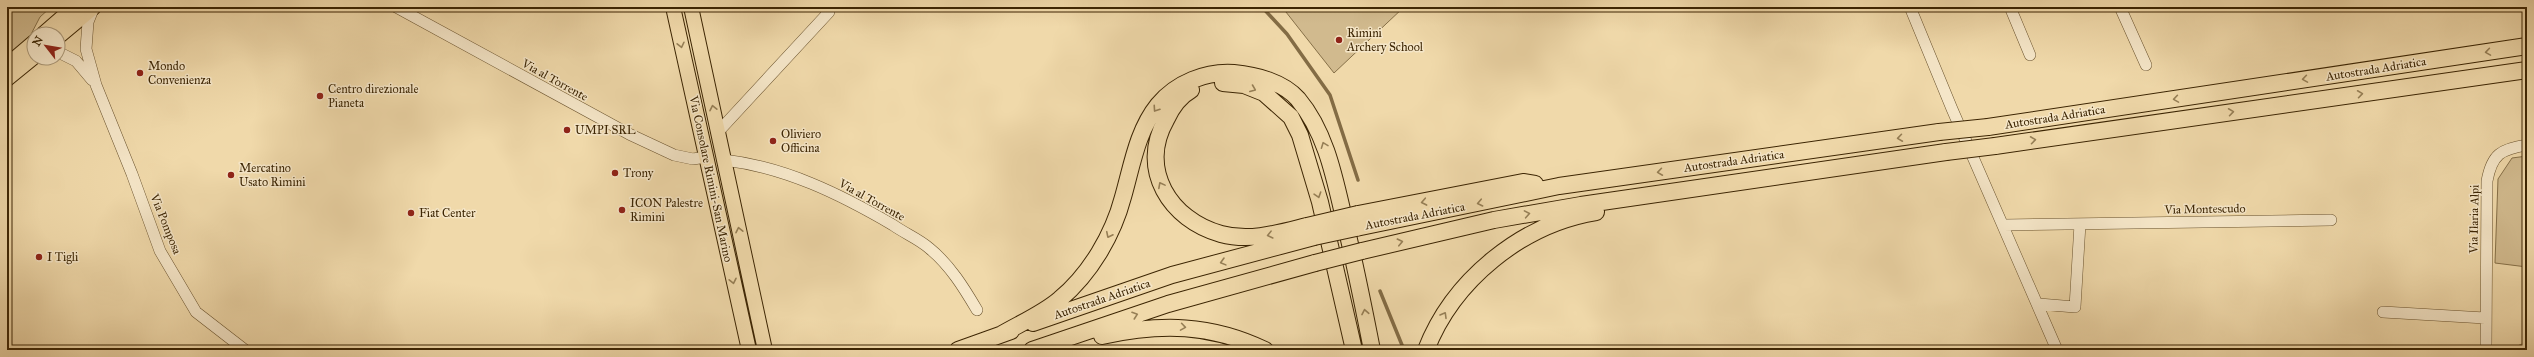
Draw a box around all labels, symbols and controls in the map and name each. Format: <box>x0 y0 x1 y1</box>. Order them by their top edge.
north arrow <box>26 26 66 66</box>
place label: Rimini Archery School <box>1346 26 1424 54</box>
text: N <box>30 33 46 48</box>
marker: Rimini Archery School <box>1334 35 1344 45</box>
one-way arrow <box>677 42 685 48</box>
one-way arrow <box>2485 47 2492 56</box>
street label: Autostrada Adriatica <box>2324 54 2428 84</box>
street label: Via al Torrente <box>519 56 590 104</box>
place label: Mondo Convenienza <box>148 59 212 87</box>
marker: Mondo Convenienza <box>135 68 145 78</box>
one-way arrow <box>2301 74 2308 83</box>
place label: Centro direzionale Pianeta <box>328 82 418 110</box>
one-way arrow <box>1249 84 1257 92</box>
one-way arrow <box>2357 90 2363 99</box>
marker: Centro direzionale Pianeta <box>315 91 325 101</box>
street label: Via Consolare Rimini-San Marino <box>686 94 735 263</box>
one-way arrow <box>2173 94 2179 103</box>
street label: Autostrada Adriatica <box>2003 102 2107 132</box>
one-way arrow <box>709 105 717 111</box>
one-way arrow <box>1153 105 1161 112</box>
one-way arrow <box>2228 108 2234 117</box>
place label: UMPI SRL <box>575 123 636 137</box>
marker: UMPI SRL <box>562 125 572 135</box>
place label: Oliviero Officina <box>781 127 821 155</box>
one-way arrow <box>1897 133 1903 142</box>
marker: Oliviero Officina <box>768 136 778 146</box>
one-way arrow <box>2030 136 2036 145</box>
one-way arrow <box>1320 141 1328 148</box>
street label: Autostrada Adriatica <box>1682 147 1786 175</box>
place label: Mercatino Usato Rimini <box>239 161 306 189</box>
place label: Trony <box>623 166 654 180</box>
one-way arrow <box>1657 167 1663 176</box>
marker: Trony <box>610 168 620 178</box>
marker: Mercatino Usato Rimini <box>226 170 236 180</box>
street label: Via al Torrente <box>836 176 907 224</box>
one-way arrow <box>1158 182 1165 189</box>
street label: Via Ilaria Alpi <box>2466 184 2482 255</box>
street label: Via Pomposa <box>147 191 185 257</box>
one-way arrow <box>1313 191 1322 198</box>
place label: ICON Palestre Rimini <box>630 196 703 224</box>
one-way arrow <box>1421 197 1427 205</box>
one-way arrow <box>1476 198 1483 206</box>
street label: Autostrada Adriatica <box>1363 199 1467 233</box>
street label: Via Montescudo <box>2163 201 2246 217</box>
marker: ICON Palestre Rimini <box>617 205 627 215</box>
place label: Fiat Center <box>419 206 476 220</box>
marker: Fiat Center <box>406 208 416 218</box>
one-way arrow <box>1524 211 1530 219</box>
one-way arrow <box>735 227 743 233</box>
one-way arrow <box>1266 230 1273 239</box>
one-way arrow <box>1106 231 1113 238</box>
one-way arrow <box>1397 239 1403 247</box>
place label: I Tigli <box>47 250 79 265</box>
marker: I Tigli <box>34 252 44 262</box>
one-way arrow <box>1219 257 1226 265</box>
street label: Autostrada Adriatica <box>1051 276 1153 322</box>
one-way arrow <box>729 278 737 285</box>
one-way arrow <box>1361 309 1369 315</box>
one-way arrow <box>1132 312 1139 320</box>
one-way arrow <box>1439 312 1446 319</box>
one-way arrow <box>1180 322 1186 331</box>

